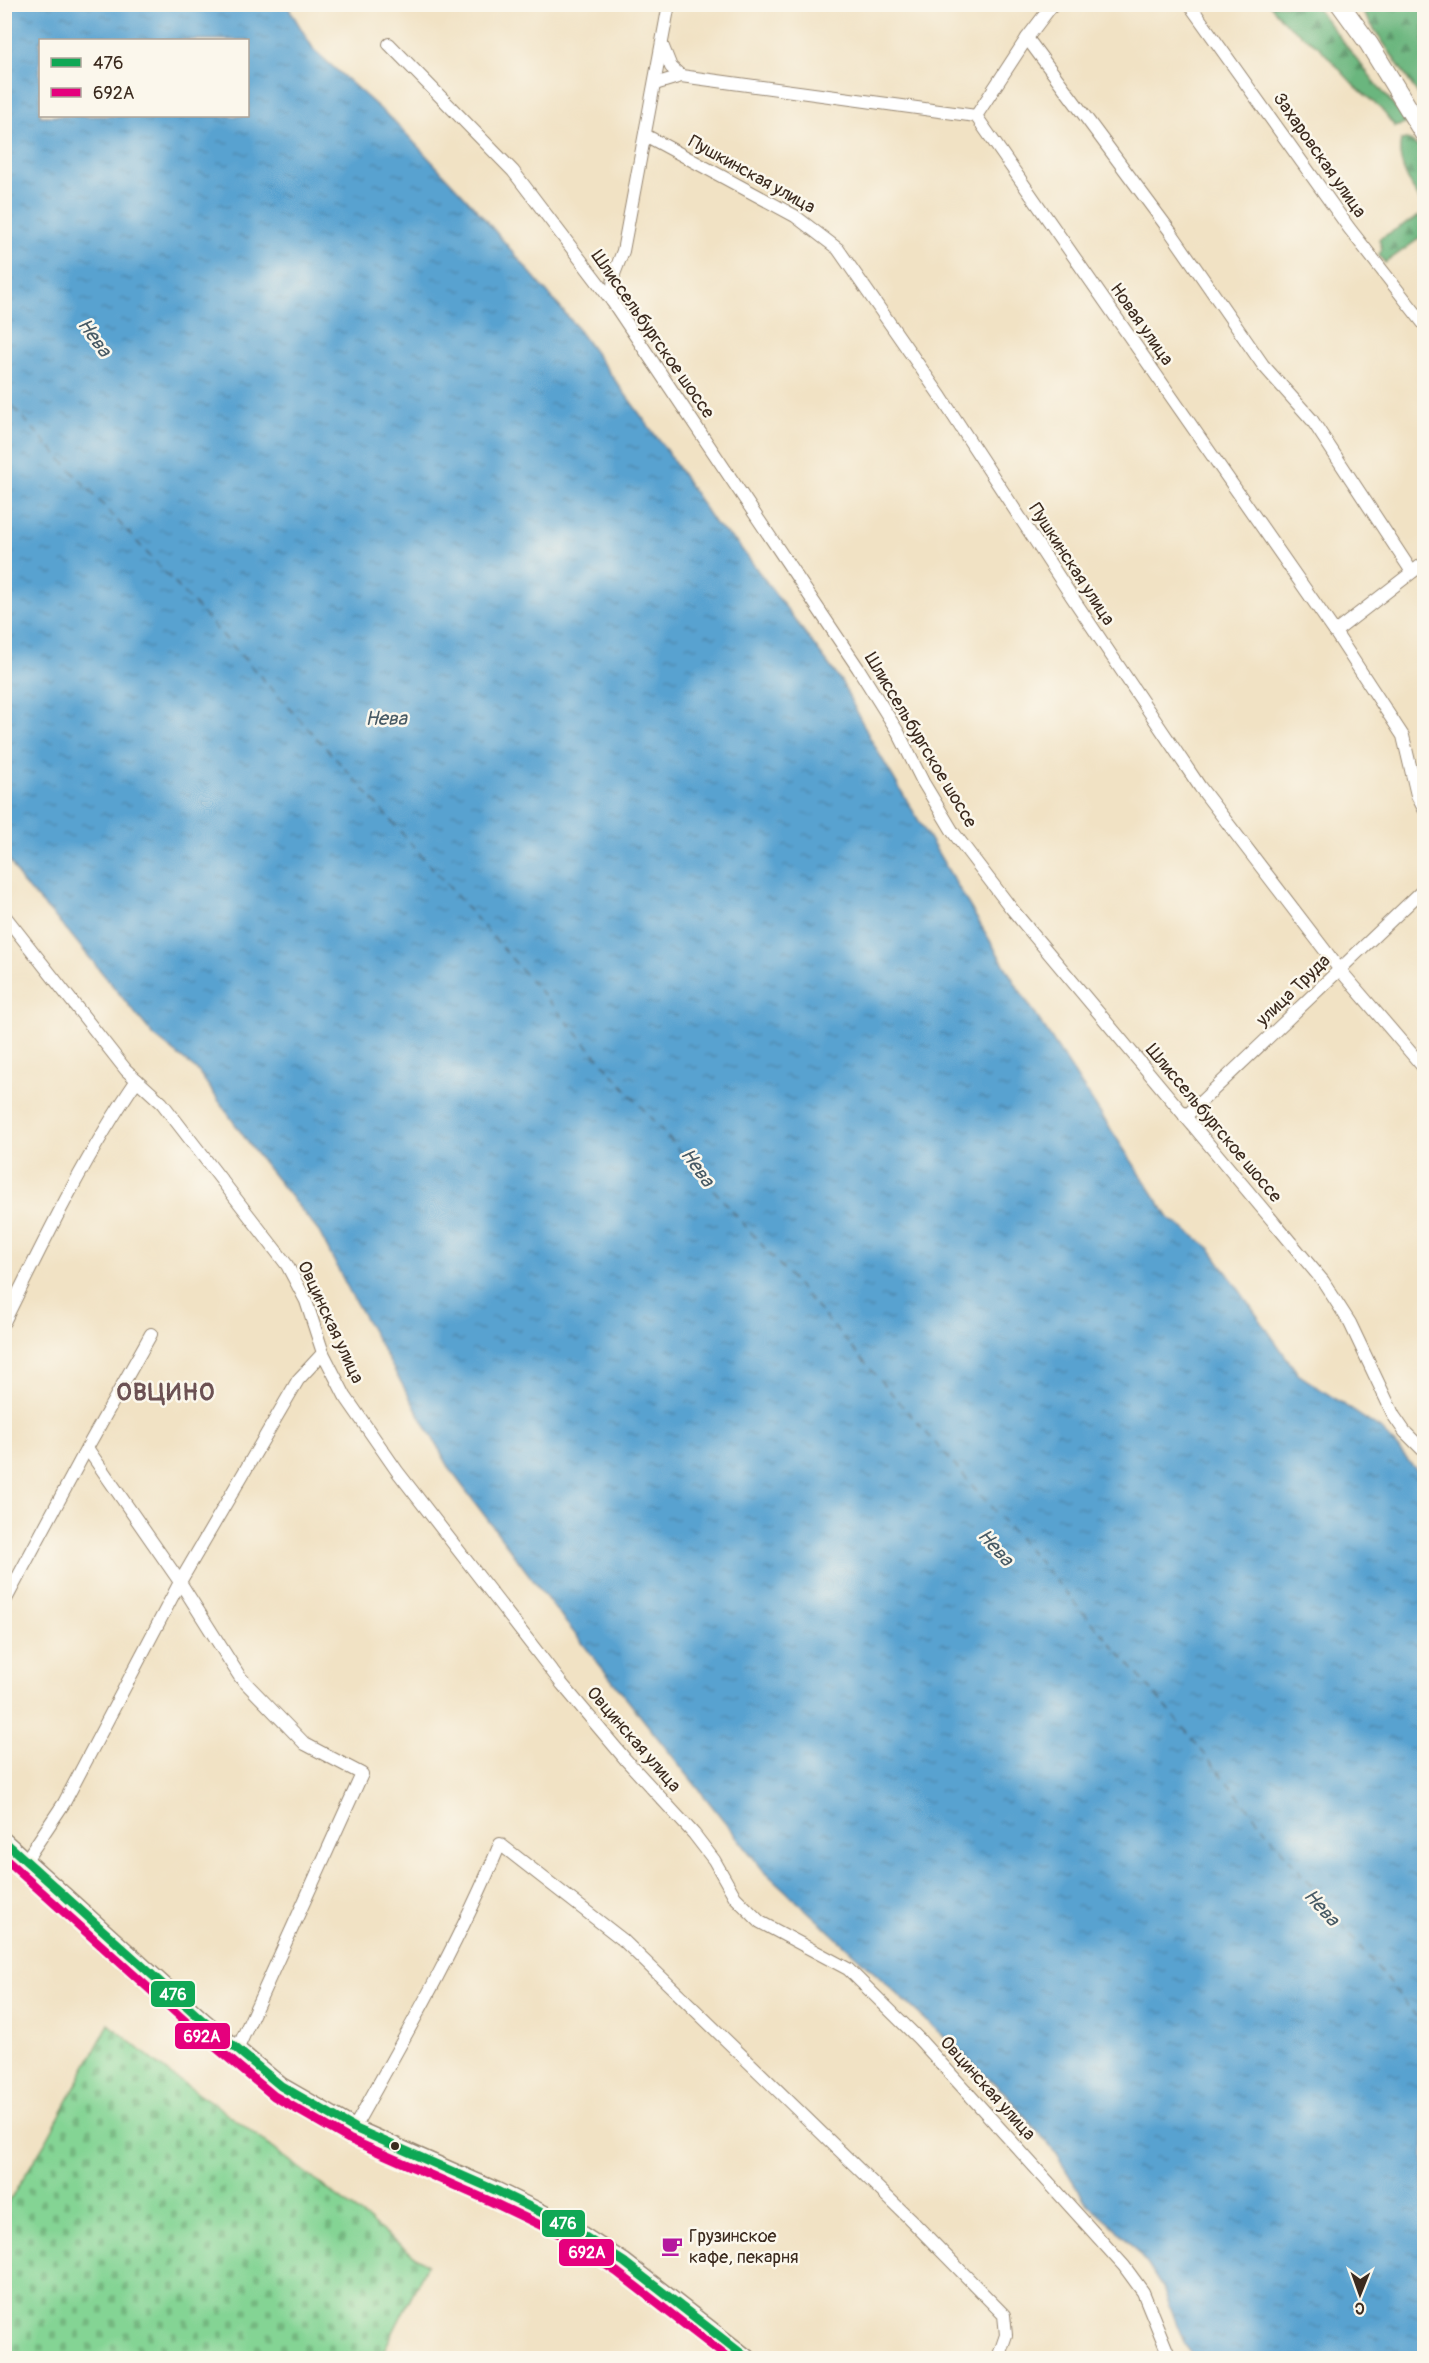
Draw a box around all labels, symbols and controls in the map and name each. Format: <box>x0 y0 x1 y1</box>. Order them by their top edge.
legend <box>39 39 249 117</box>
text: 476 <box>93 52 123 75</box>
text: 692А <box>93 82 135 105</box>
street label: Захаровская улица <box>1268 88 1371 222</box>
street label: Пушкинская улица <box>684 130 819 219</box>
street label: Шлиссельбургское шоссе <box>586 246 719 423</box>
street label: Новая улица <box>1105 279 1178 370</box>
water label: Нева <box>72 313 118 363</box>
street label: Пушкинская улица <box>1023 499 1120 630</box>
street label: Шлиссельбургское шоссе <box>859 649 982 832</box>
water label: Нева <box>365 706 409 731</box>
street label: улица Труда <box>1251 949 1335 1032</box>
street label: Шлиссельбургское шоссе <box>1140 1039 1287 1207</box>
water label: Нева <box>675 1143 721 1193</box>
street label: Овцинская улица <box>292 1257 369 1387</box>
district label: ОВЦИНО <box>116 1378 216 1407</box>
water label: Нева <box>972 1523 1020 1572</box>
street label: Овцинская улица <box>581 1682 686 1797</box>
water label: Нева <box>1298 1883 1346 1932</box>
line badge: 476 <box>150 1980 196 2008</box>
text: 476 <box>159 1985 187 2005</box>
line badge: 692А <box>174 2022 231 2050</box>
text: 692А <box>184 2027 221 2047</box>
street label: Овцинская улица <box>935 2031 1041 2145</box>
unlabelled marker <box>389 2140 401 2152</box>
line badge: 476 <box>541 2209 586 2238</box>
text: 476 <box>549 2214 577 2234</box>
place label: Грузинское кафе, пекарня <box>689 2225 798 2269</box>
cafe icon: Грузинское кафе, пекарня <box>660 2234 684 2258</box>
line badge: 692А <box>558 2238 615 2267</box>
text: 692А <box>569 2243 606 2263</box>
north arrow <box>1330 2264 1390 2324</box>
text: С <box>1355 2298 1365 2318</box>

